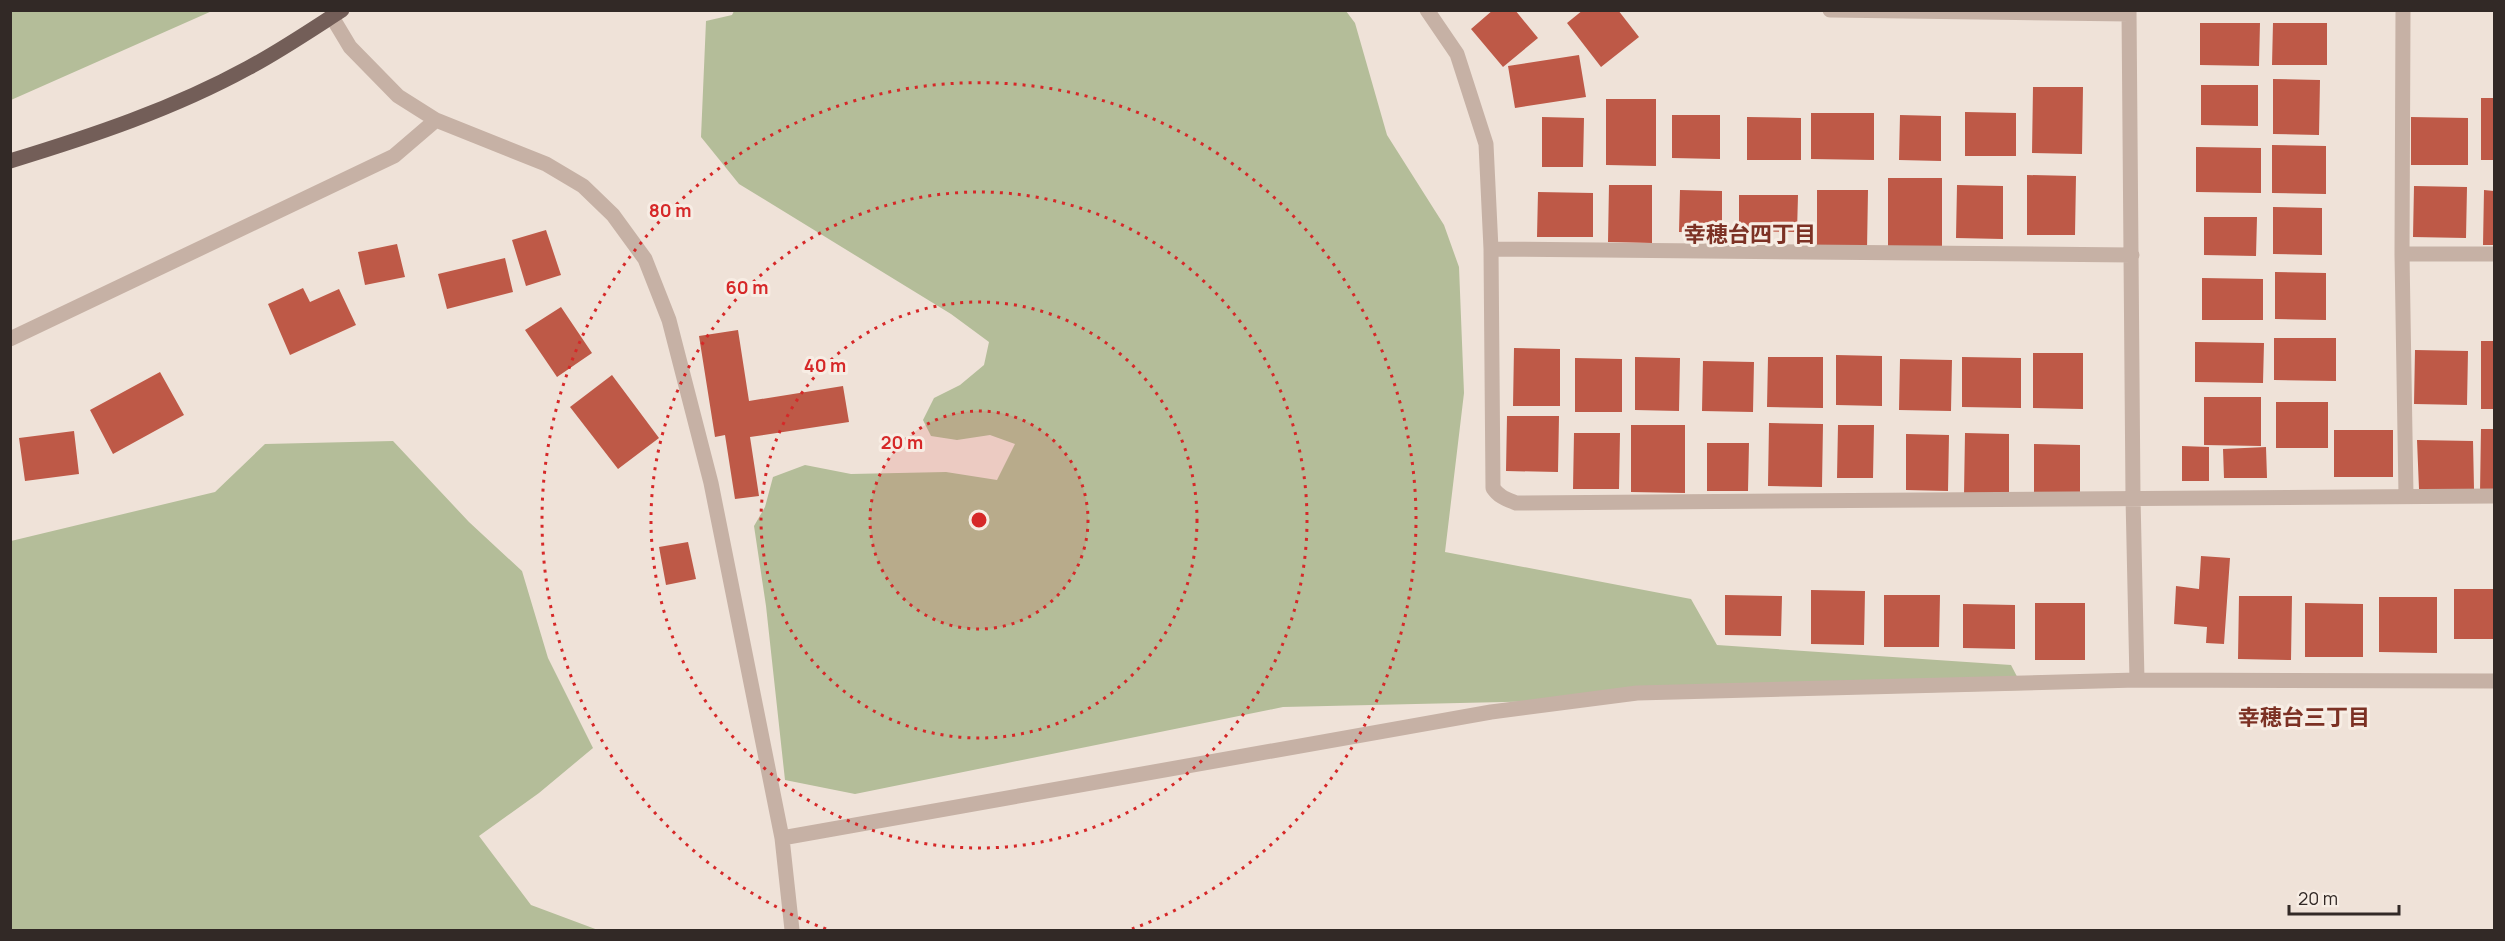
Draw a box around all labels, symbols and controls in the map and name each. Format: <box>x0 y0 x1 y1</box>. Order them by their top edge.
text: 80 m <box>649 198 691 222</box>
district label: 幸穂台四丁目 <box>1684 219 1816 249</box>
text: 60 m <box>726 275 768 299</box>
text: 40 m <box>804 353 846 377</box>
text: 20 m <box>881 430 923 454</box>
centre of rings <box>969 510 989 530</box>
district label: 幸穂台三丁目 <box>2238 702 2370 732</box>
scale bar <box>2289 878 2398 916</box>
text: 20 m <box>2298 886 2338 910</box>

